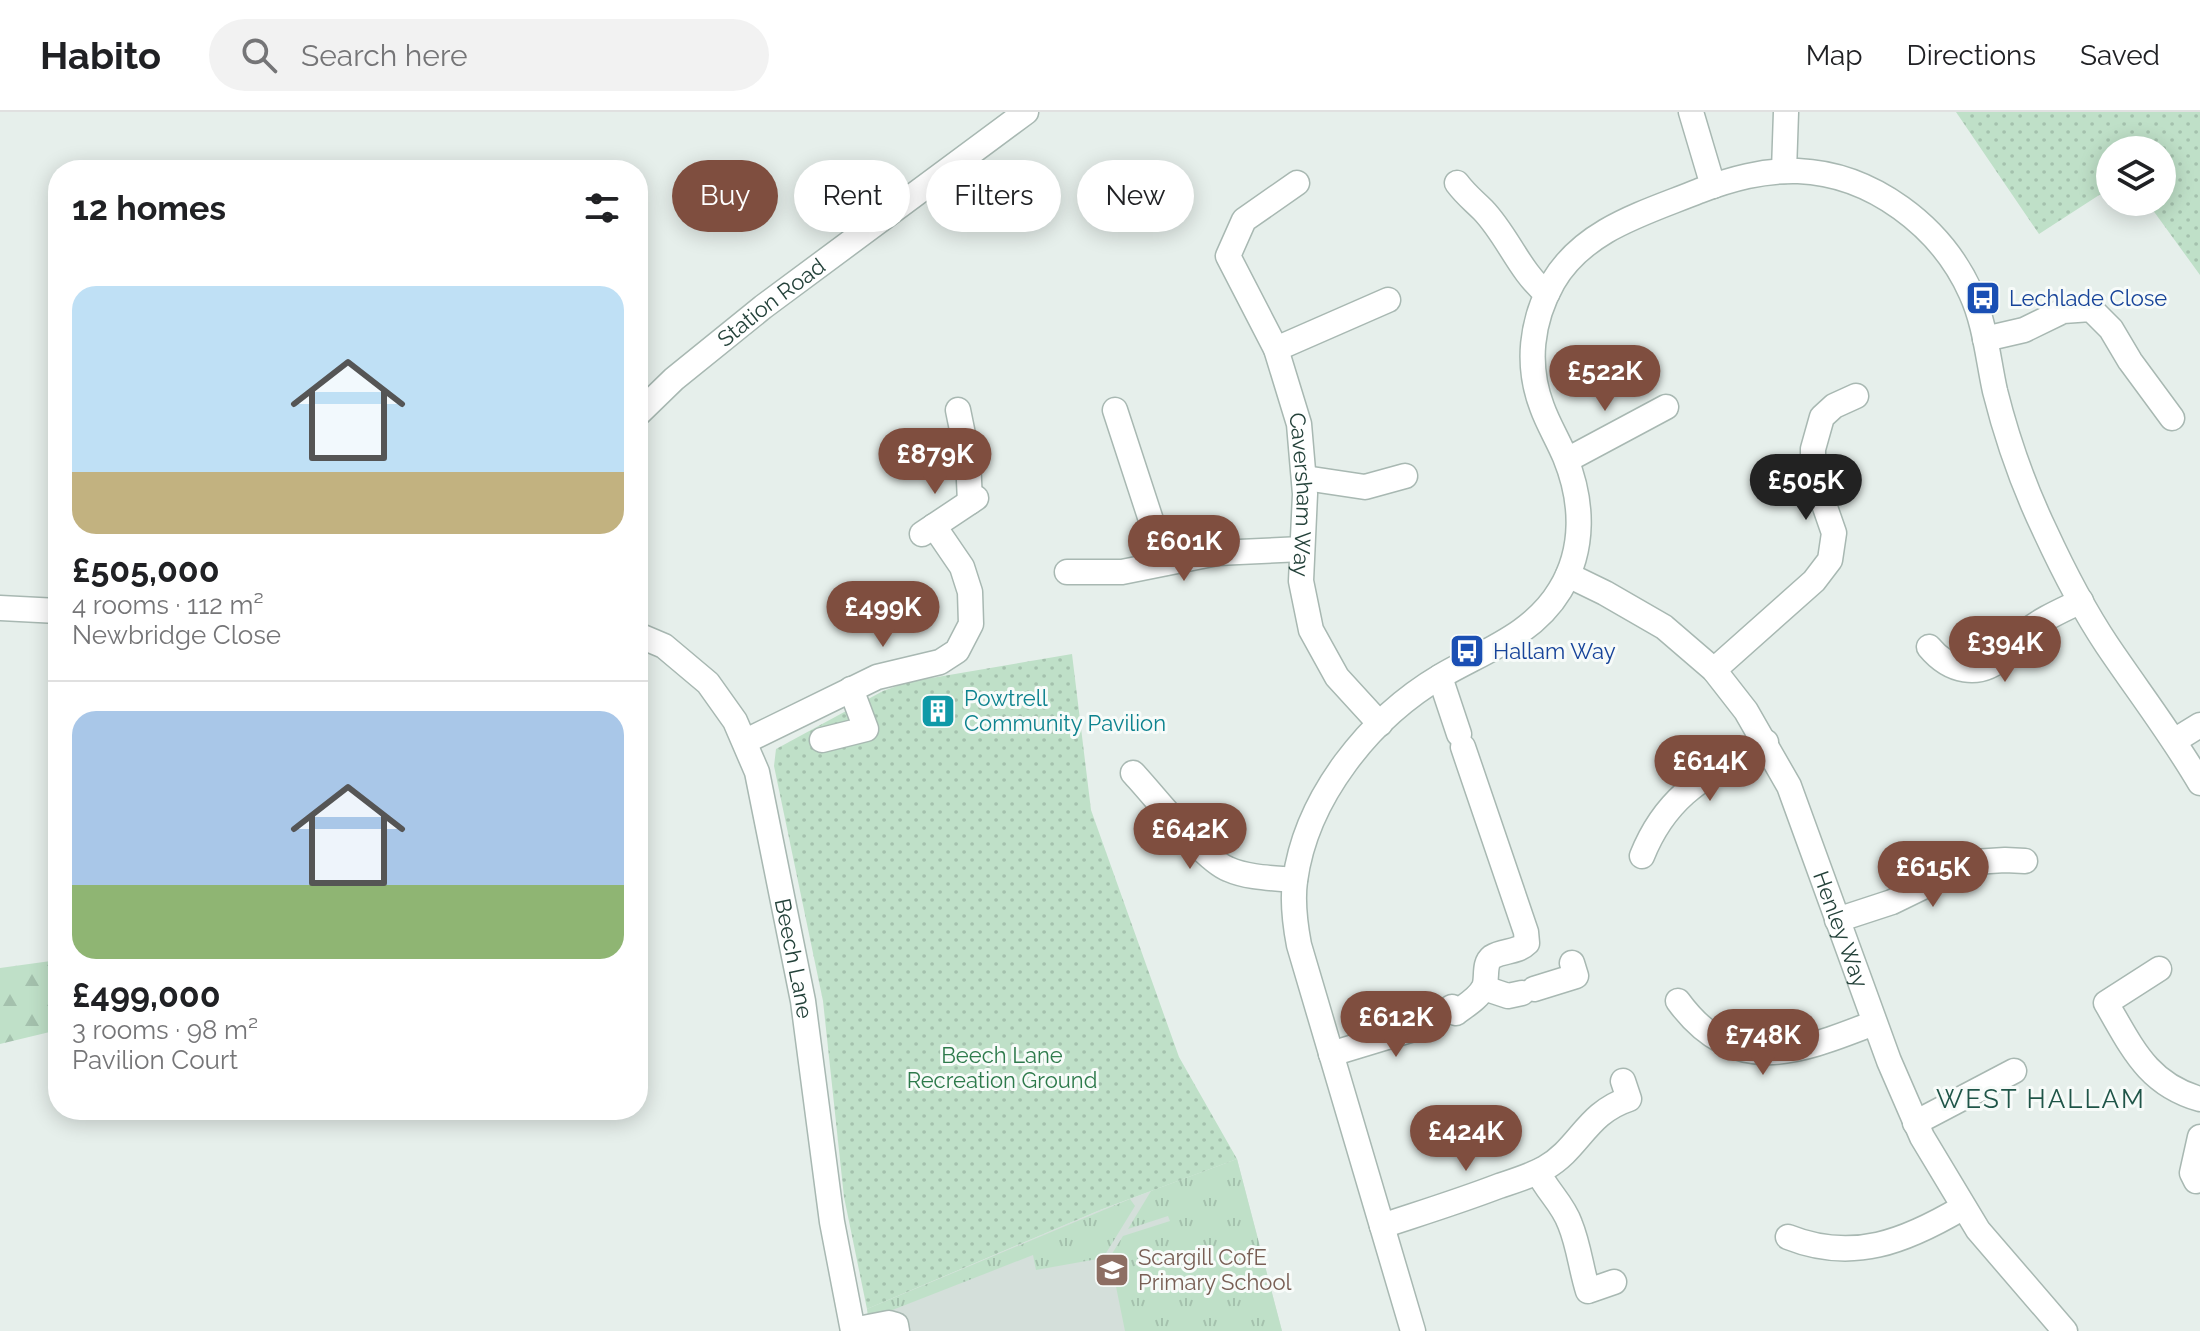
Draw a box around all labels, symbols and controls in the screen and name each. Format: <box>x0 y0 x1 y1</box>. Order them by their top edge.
search box <box>209 19 769 91</box>
text: Habito <box>40 33 161 78</box>
icon: search <box>237 33 281 77</box>
text: Search here <box>301 38 468 73</box>
text: Map <box>1806 39 1863 72</box>
text: Directions <box>1907 39 2036 72</box>
text: Saved <box>2080 39 2160 72</box>
map controls <box>2096 136 2176 216</box>
button: layers <box>2096 136 2176 216</box>
chip: Buy <box>672 160 778 232</box>
chip: Rent <box>794 160 910 232</box>
chip: Filters <box>926 160 1061 232</box>
chip: New <box>1077 160 1194 232</box>
icon: filters <box>580 186 624 230</box>
text: 12 homes <box>72 188 226 228</box>
street label: Station Road <box>712 253 830 352</box>
bus stop icon: Lechlade Close <box>1964 279 2002 317</box>
place label: Lechlade Close <box>2009 285 2167 311</box>
icon: home <box>276 338 420 482</box>
pin: £522K <box>1549 345 1661 413</box>
text: £522K <box>1567 356 1643 386</box>
street label: Caversham Way <box>1283 409 1318 578</box>
pin: £879K <box>879 428 991 496</box>
text: £879K <box>896 439 974 469</box>
pin: £505K <box>1750 454 1862 522</box>
text: £505K <box>1768 465 1844 495</box>
pin: £601K <box>1128 515 1240 583</box>
text: £601K <box>1146 526 1222 556</box>
text: £505,000 <box>72 550 220 590</box>
pin: £499K <box>827 581 939 649</box>
text: 4 rooms · 112 m² <box>72 590 264 620</box>
text: £499K <box>844 592 922 622</box>
pin: £394K <box>1949 616 2061 684</box>
text: Newbridge Close <box>72 620 281 650</box>
text: £394K <box>1967 627 2043 657</box>
bus stop icon: Hallam Way <box>1448 632 1486 670</box>
place label: Hallam Way <box>1493 638 1616 664</box>
place label: Powtrell Community Pavilion <box>964 685 1166 736</box>
building icon: Powtrell Community Pavilion <box>919 692 957 730</box>
pin: £614K <box>1654 735 1766 803</box>
text: £614K <box>1672 746 1748 776</box>
icon: home <box>276 763 420 907</box>
pin: £642K <box>1134 803 1246 871</box>
text: £642K <box>1152 814 1228 844</box>
pin: £615K <box>1877 841 1989 909</box>
text: £615K <box>1896 852 1970 882</box>
street label: Henley Way <box>1808 867 1874 991</box>
street label: Beech Lane <box>770 896 818 1020</box>
text: £499,000 <box>72 975 221 1015</box>
pin: £612K <box>1340 991 1452 1059</box>
text: £612K <box>1359 1002 1433 1032</box>
pin: £748K <box>1707 1009 1819 1077</box>
text: 3 rooms · 98 m² <box>72 1015 258 1045</box>
text: £748K <box>1725 1020 1801 1050</box>
park label: Beech Lane Recreation Ground <box>907 1042 1097 1093</box>
text: Pavilion Court <box>72 1045 238 1075</box>
district label: WEST HALLAM <box>1936 1084 2146 1114</box>
pin: £424K <box>1410 1105 1522 1173</box>
text: £424K <box>1428 1116 1504 1146</box>
place label: Scargill CofE Primary School <box>1138 1244 1292 1295</box>
school or university icon: Scargill CofE Primary School <box>1093 1251 1131 1289</box>

